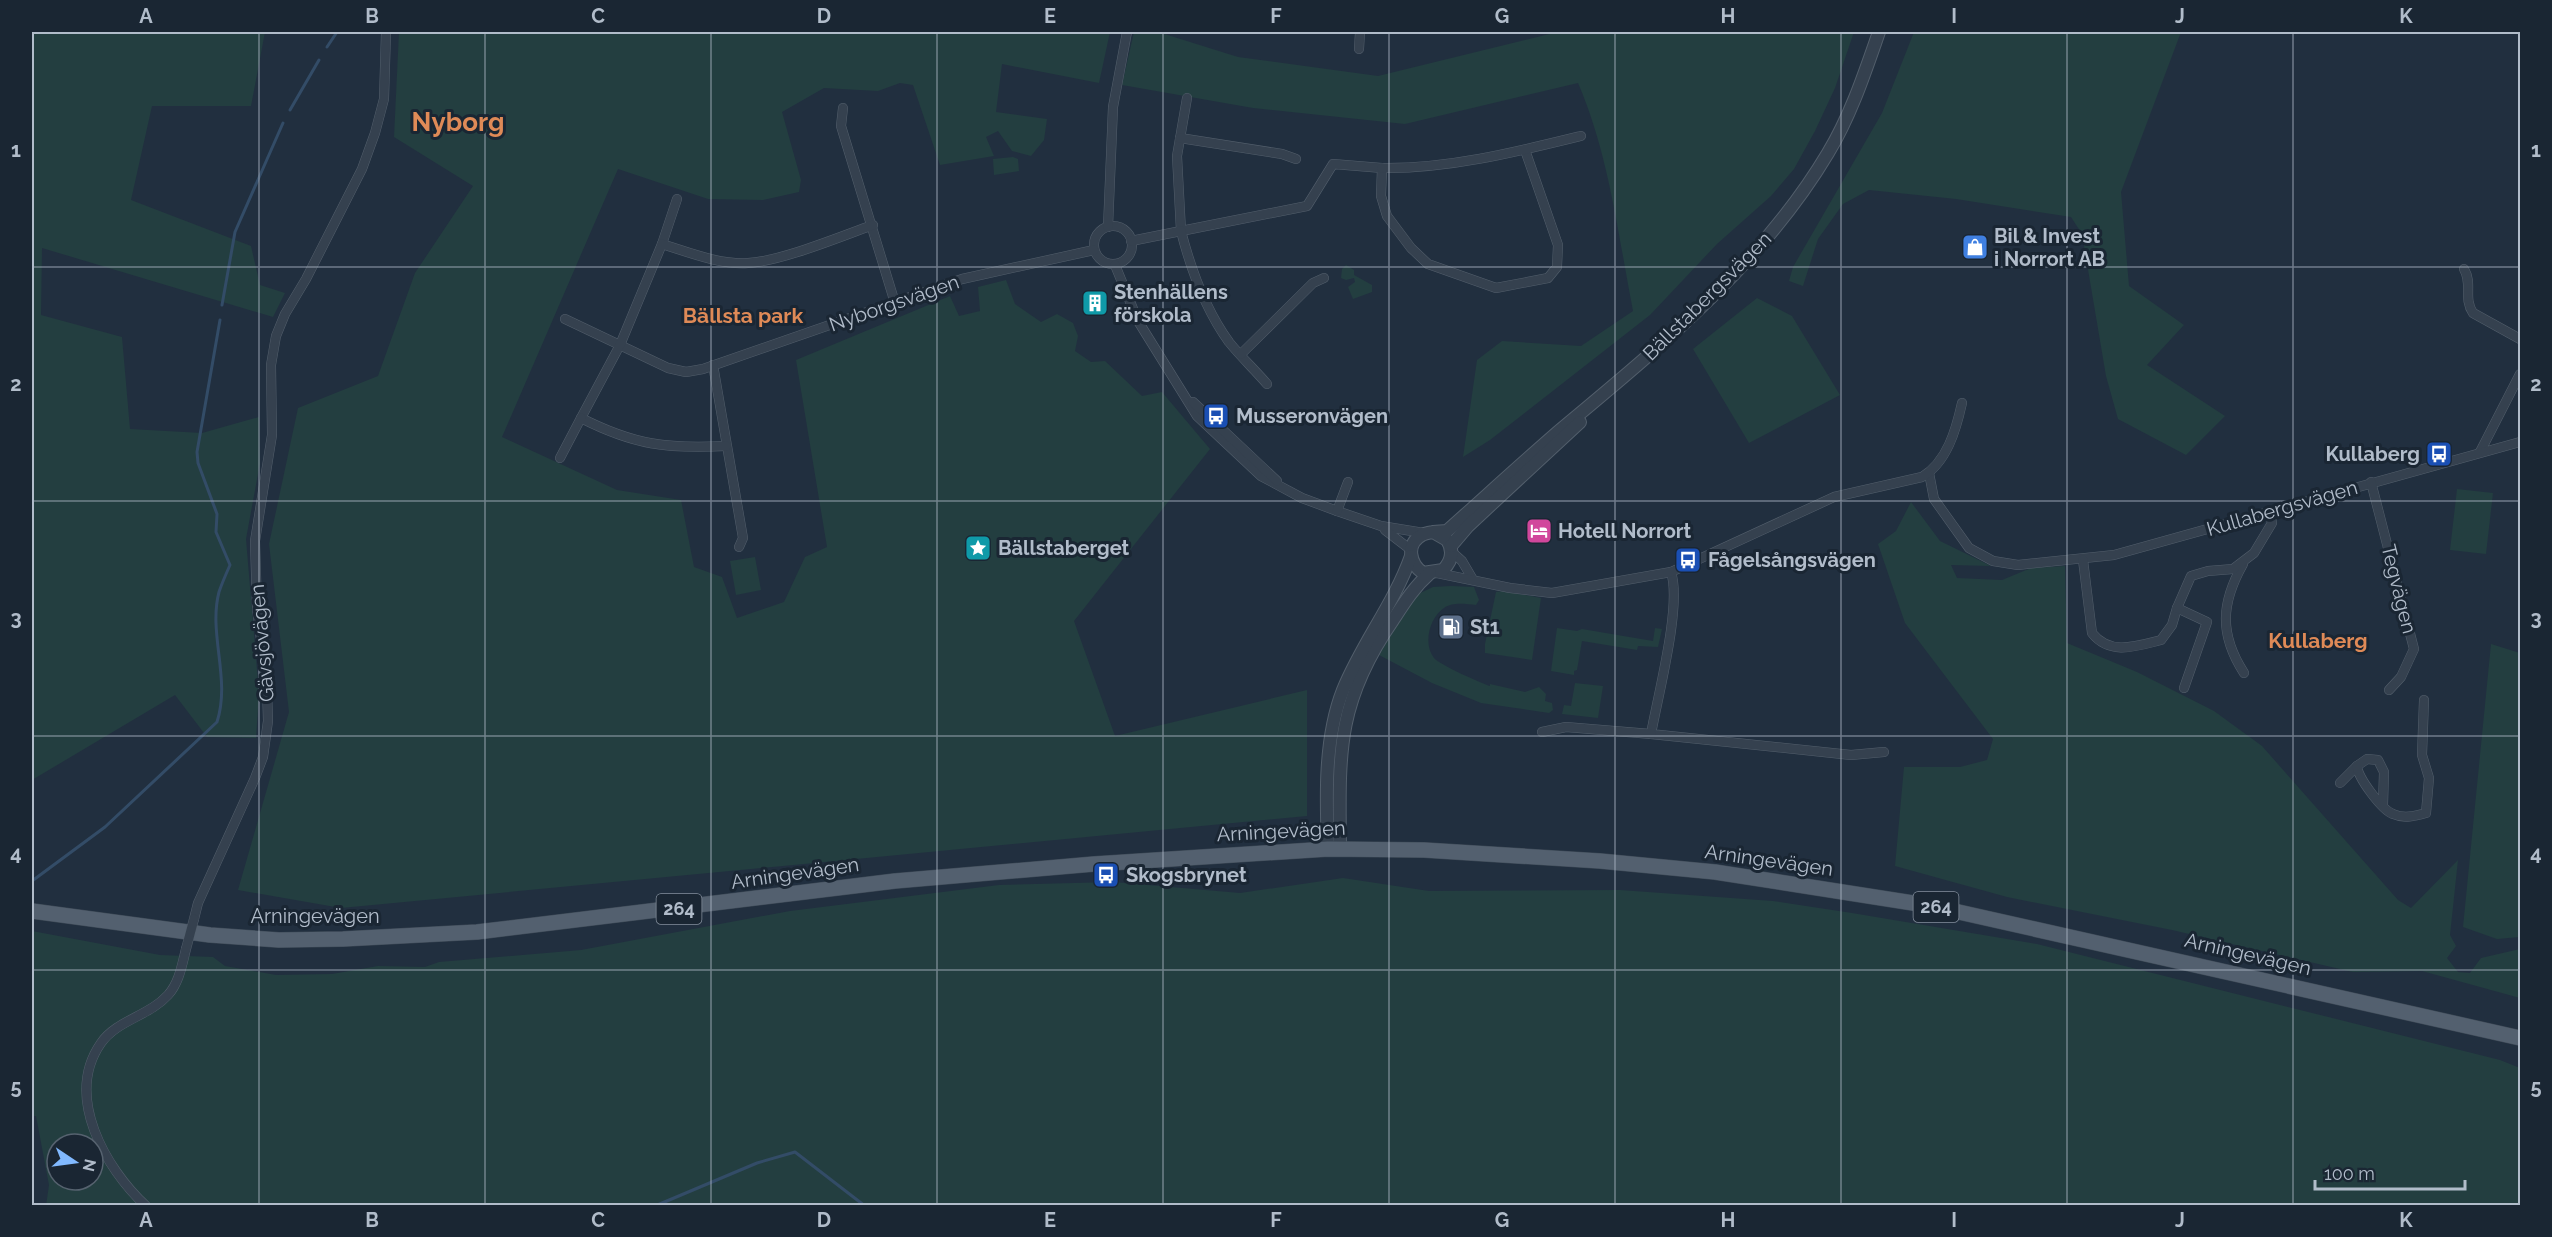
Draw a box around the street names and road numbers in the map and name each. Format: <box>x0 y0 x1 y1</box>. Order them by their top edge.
street label: Bällstabergsvägen <box>1638 227 1776 365</box>
street label: Nyborgsvägen <box>826 269 962 337</box>
street label: Kullabergsvägen <box>2204 475 2360 541</box>
street label: Tegvägen <box>2376 542 2422 636</box>
street label: Gävsjövägen <box>245 583 279 703</box>
street label: Arningevägen <box>1216 816 1346 846</box>
street label: Arningevägen <box>1703 839 1835 881</box>
street label: Arningevägen <box>729 852 861 894</box>
road number: 264 <box>1914 892 1958 922</box>
road number: 264 <box>656 894 702 924</box>
street label: Arningevägen <box>250 904 380 928</box>
street label: Arningevägen <box>2182 928 2314 980</box>

